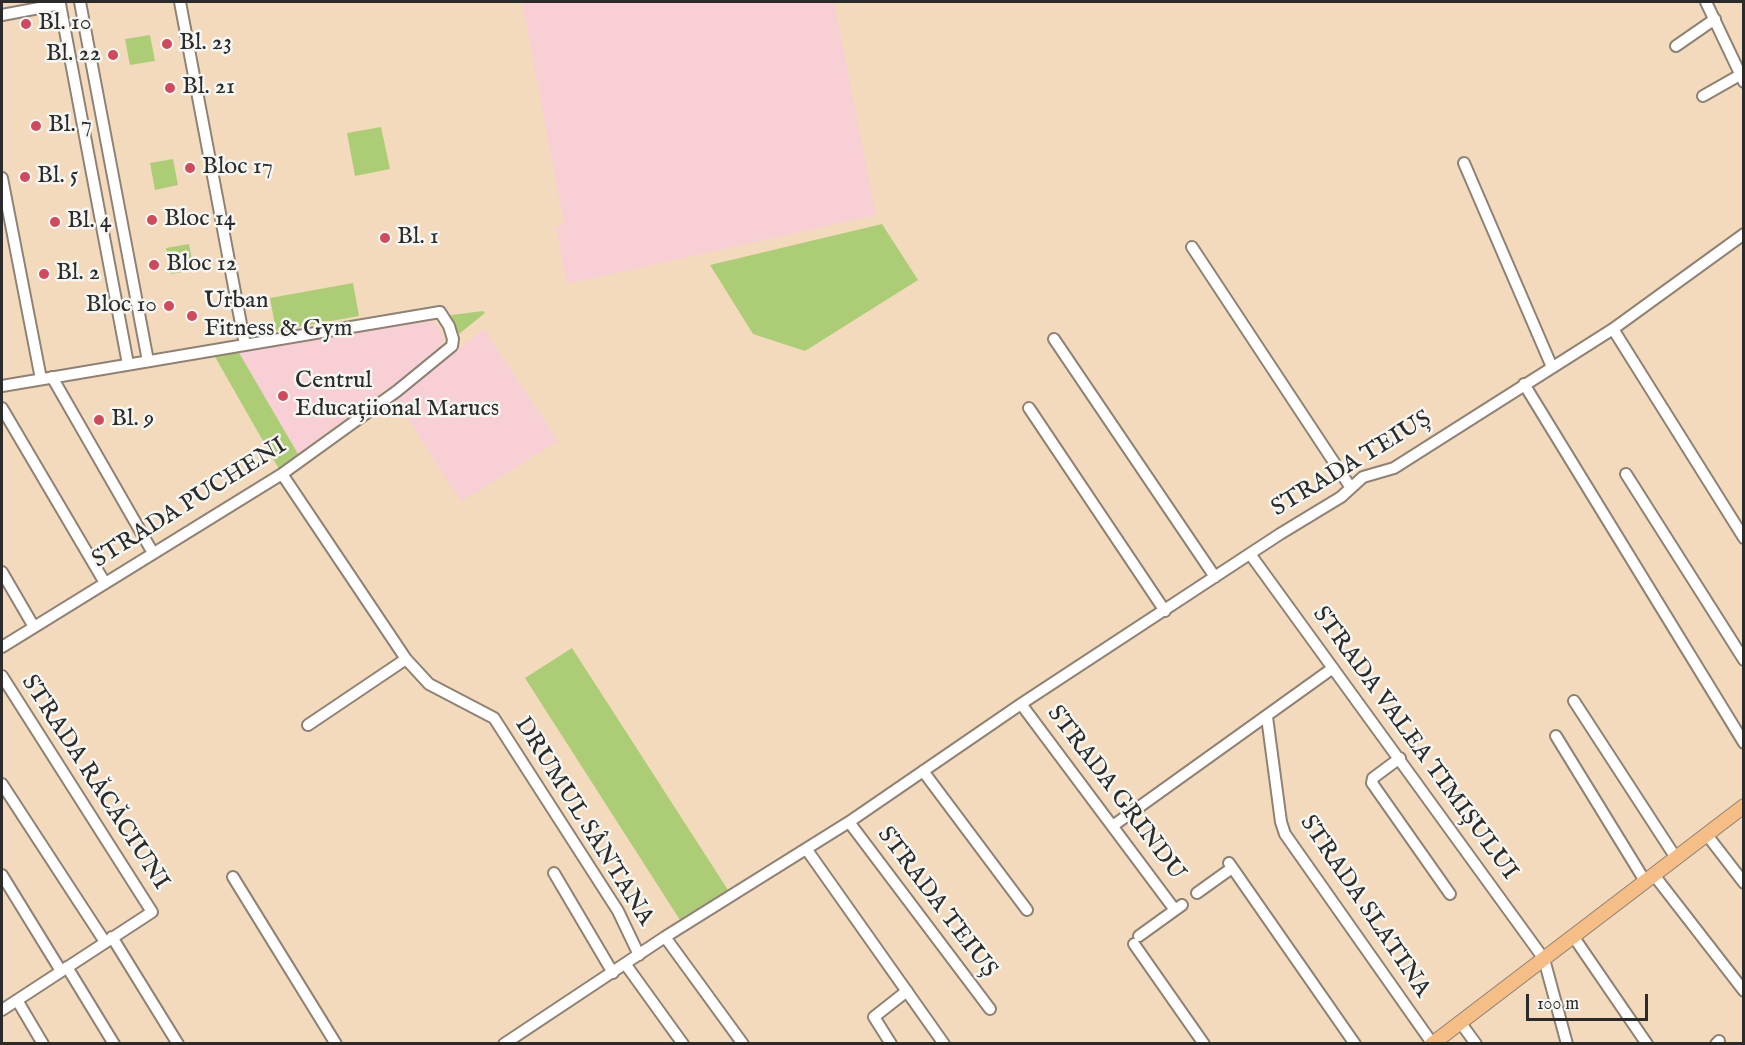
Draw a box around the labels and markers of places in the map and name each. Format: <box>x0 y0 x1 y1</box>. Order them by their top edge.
place label: Bl. 10 <box>38 10 91 38</box>
marker: Bl. 10 <box>19 17 33 31</box>
place label: Bl. 23 <box>179 30 232 58</box>
marker: Bl. 23 <box>160 37 174 51</box>
place label: Bl. 22 <box>46 41 101 69</box>
marker: Bl. 22 <box>106 48 120 62</box>
place label: Bl. 21 <box>182 74 235 102</box>
marker: Bl. 21 <box>163 81 177 95</box>
place label: Bl. 7 <box>48 112 92 140</box>
marker: Bl. 7 <box>29 119 43 133</box>
place label: Bloc 17 <box>202 154 273 182</box>
marker: Bloc 17 <box>183 161 197 175</box>
place label: Bl. 5 <box>37 163 79 191</box>
marker: Bl. 5 <box>18 170 32 184</box>
place label: Bloc 14 <box>164 206 235 234</box>
place label: Bl. 4 <box>67 208 112 236</box>
marker: Bloc 14 <box>145 213 159 227</box>
marker: Bl. 4 <box>48 215 62 229</box>
place label: Bl. 1 <box>397 224 439 252</box>
marker: Bl. 1 <box>378 231 392 245</box>
place label: Bloc 12 <box>166 251 237 279</box>
marker: Bloc 12 <box>147 258 161 272</box>
place label: Bl. 2 <box>56 260 100 288</box>
marker: Bl. 2 <box>37 267 51 281</box>
place label: Urban Fitness & Gym <box>204 288 352 344</box>
place label: Bloc 10 <box>86 292 157 320</box>
marker: Bloc 10 <box>162 299 176 313</box>
marker: Urban Fitness & Gym <box>185 309 199 323</box>
place label: Centrul Educațiional Marucs <box>295 368 499 424</box>
marker: Centrul Educațiional Marucs <box>276 389 290 403</box>
place label: Bl. 9 <box>111 406 154 434</box>
marker: Bl. 9 <box>92 413 106 427</box>

